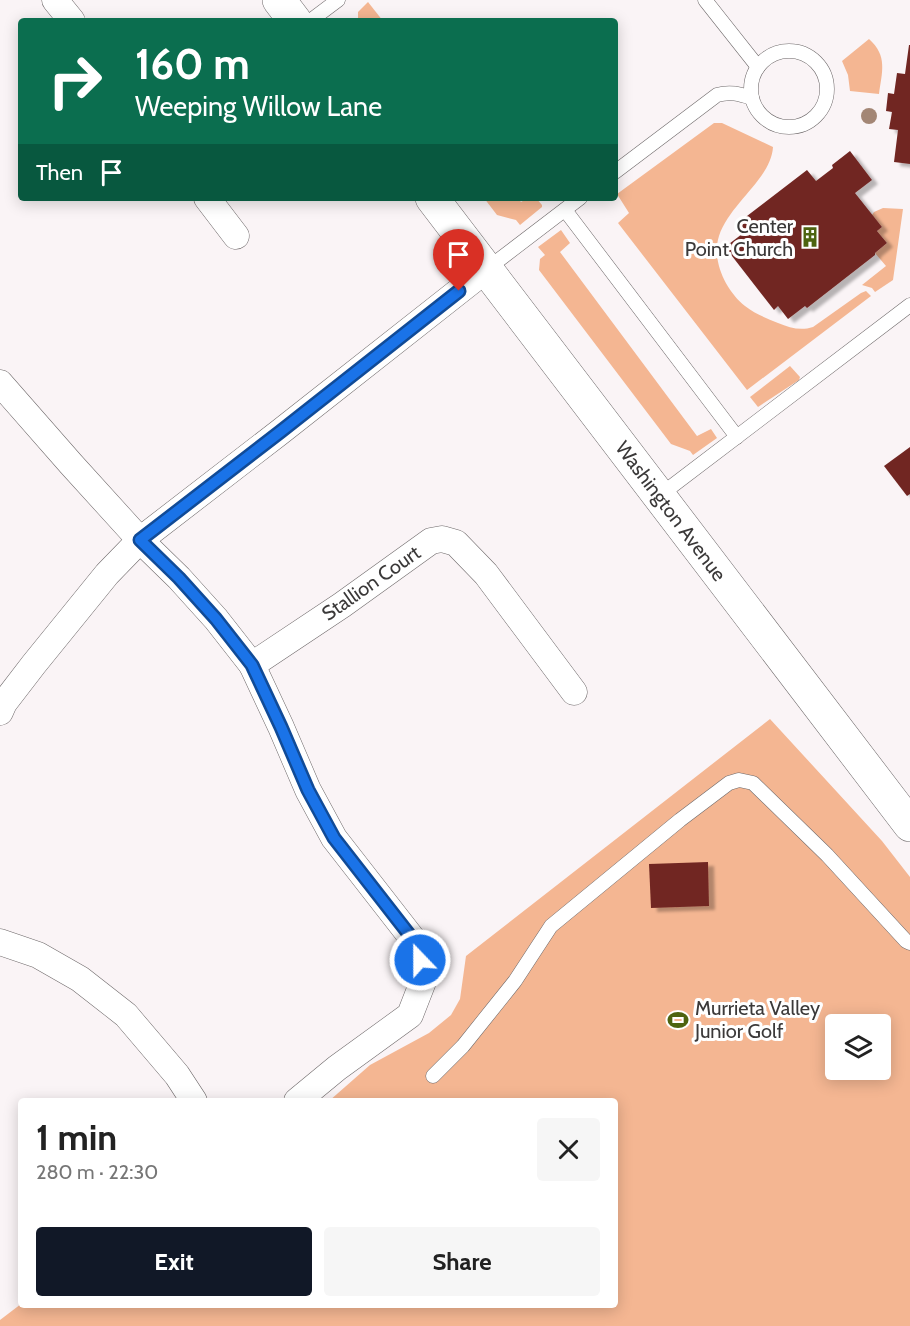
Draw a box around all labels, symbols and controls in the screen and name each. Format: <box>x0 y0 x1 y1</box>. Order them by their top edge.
text: 160 m <box>135 38 250 90</box>
icon: right <box>36 42 114 120</box>
text: Weeping Willow Lane <box>135 90 382 123</box>
icon: arrive <box>95 156 128 189</box>
text: Then <box>36 159 83 186</box>
place label: Center Point Church <box>685 214 794 261</box>
building icon: Center Point Church <box>798 225 822 249</box>
pin <box>433 229 484 291</box>
icon: arrive <box>442 238 475 271</box>
street label: Washington Avenue <box>611 436 731 586</box>
street label: Stallion Court <box>317 540 425 626</box>
position arrow <box>388 928 452 992</box>
place label: Murrieta Valley Junior Golf <box>694 996 820 1043</box>
sports icon: Murrieta Valley Junior Golf <box>666 1008 690 1032</box>
map controls <box>825 1014 891 1080</box>
button: layers <box>825 1014 891 1080</box>
text: 1 min <box>36 1115 117 1159</box>
button: close <box>537 1118 600 1181</box>
text: 280 m · 22:30 <box>36 1160 158 1184</box>
button: Exit <box>36 1227 312 1296</box>
button: Share <box>324 1227 600 1296</box>

